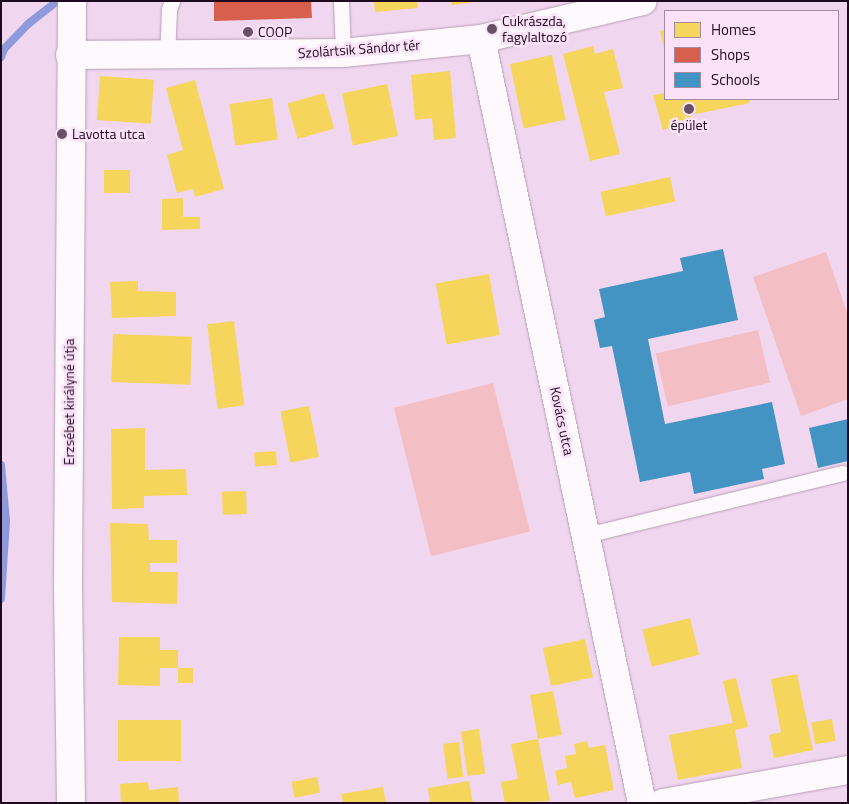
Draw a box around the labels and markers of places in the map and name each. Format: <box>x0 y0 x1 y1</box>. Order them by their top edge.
place label: Cukrászda, fagylaltozó <box>502 13 567 46</box>
marker: Cukrászda, fagylaltozó <box>486 23 498 35</box>
place label: COOP <box>258 24 292 40</box>
marker: COOP <box>242 26 254 38</box>
marker: épület <box>683 103 695 115</box>
place label: épület <box>670 117 708 133</box>
place label: Lavotta utca <box>72 126 145 142</box>
marker: Lavotta utca <box>56 128 68 140</box>

